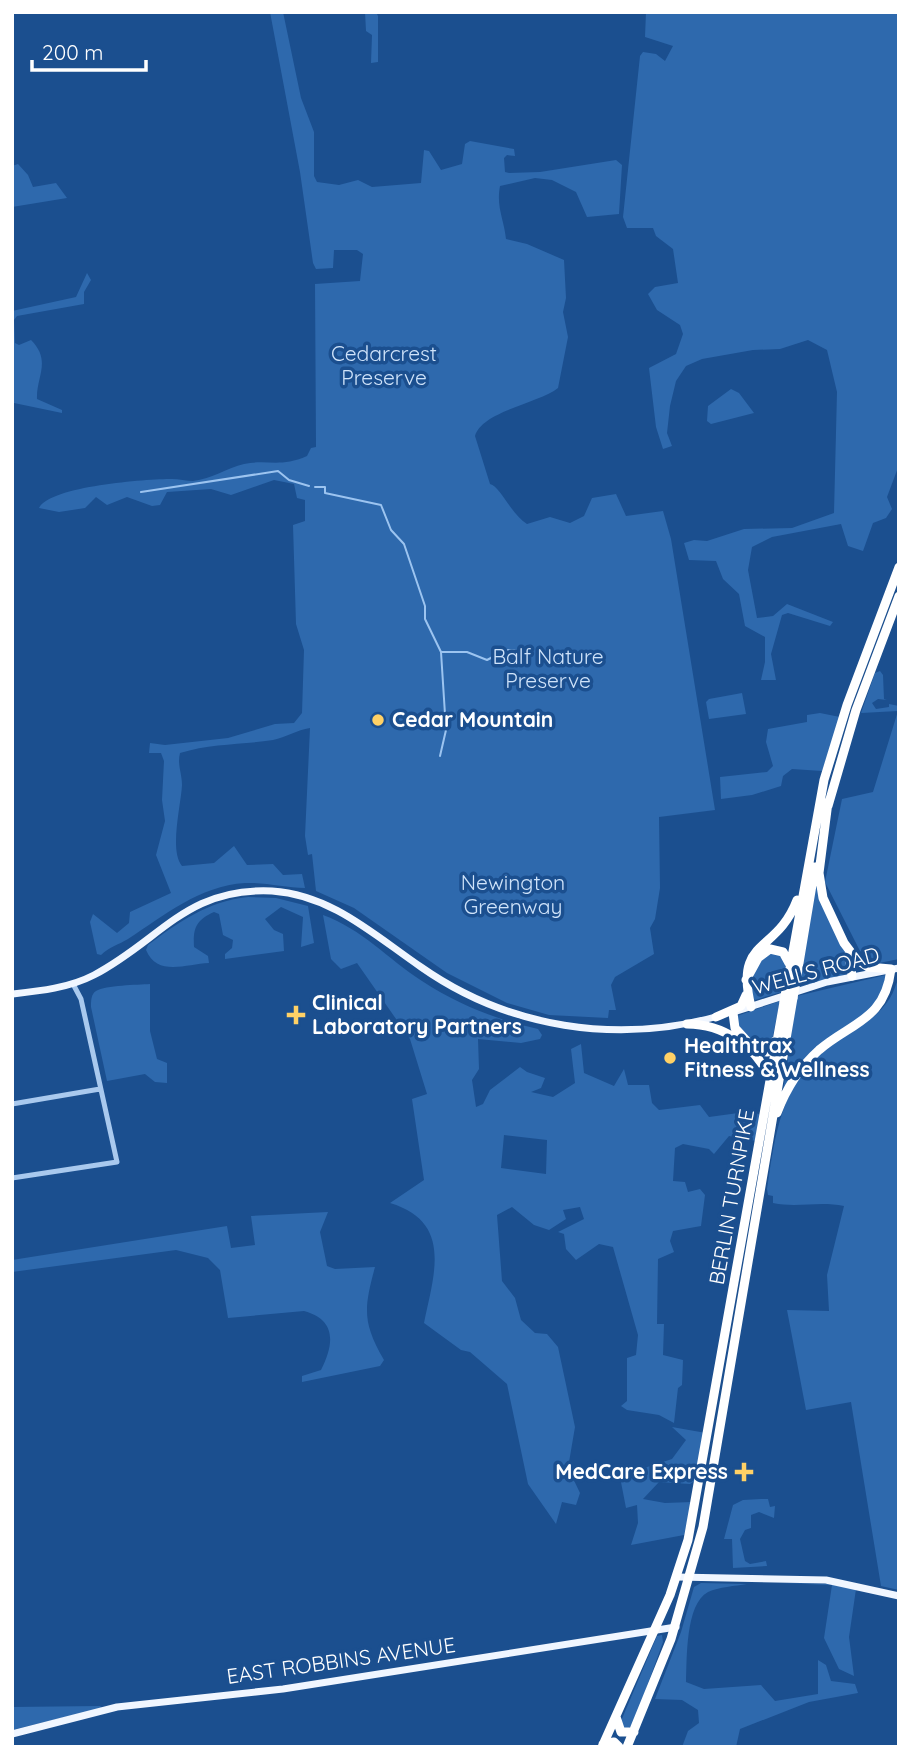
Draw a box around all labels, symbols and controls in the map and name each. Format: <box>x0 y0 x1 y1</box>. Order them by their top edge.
scale bar <box>32 28 145 72</box>
text: 200 m <box>42 39 104 65</box>
park label: Cedarcrest Preserve <box>331 340 437 390</box>
park label: Balf Nature Preserve <box>492 643 604 693</box>
place label: Cedar Mountain <box>392 706 553 732</box>
marker: Cedar Mountain <box>370 712 386 728</box>
park label: Newington Greenway <box>461 869 565 919</box>
street label: WELLS ROAD <box>749 941 882 999</box>
place label: Clinical Laboratory Partners <box>312 989 522 1039</box>
marker: Clinical Laboratory Partners <box>286 1005 306 1025</box>
place label: Healthtrax Fitness & Wellness <box>684 1032 870 1082</box>
marker: Healthtrax Fitness & Wellness <box>662 1050 678 1066</box>
street label: BERLIN TURNPIKE <box>703 1107 759 1287</box>
place label: MedCare Express <box>555 1458 728 1484</box>
marker: MedCare Express <box>734 1462 754 1482</box>
street label: EAST ROBBINS AVENUE <box>225 1631 457 1689</box>

